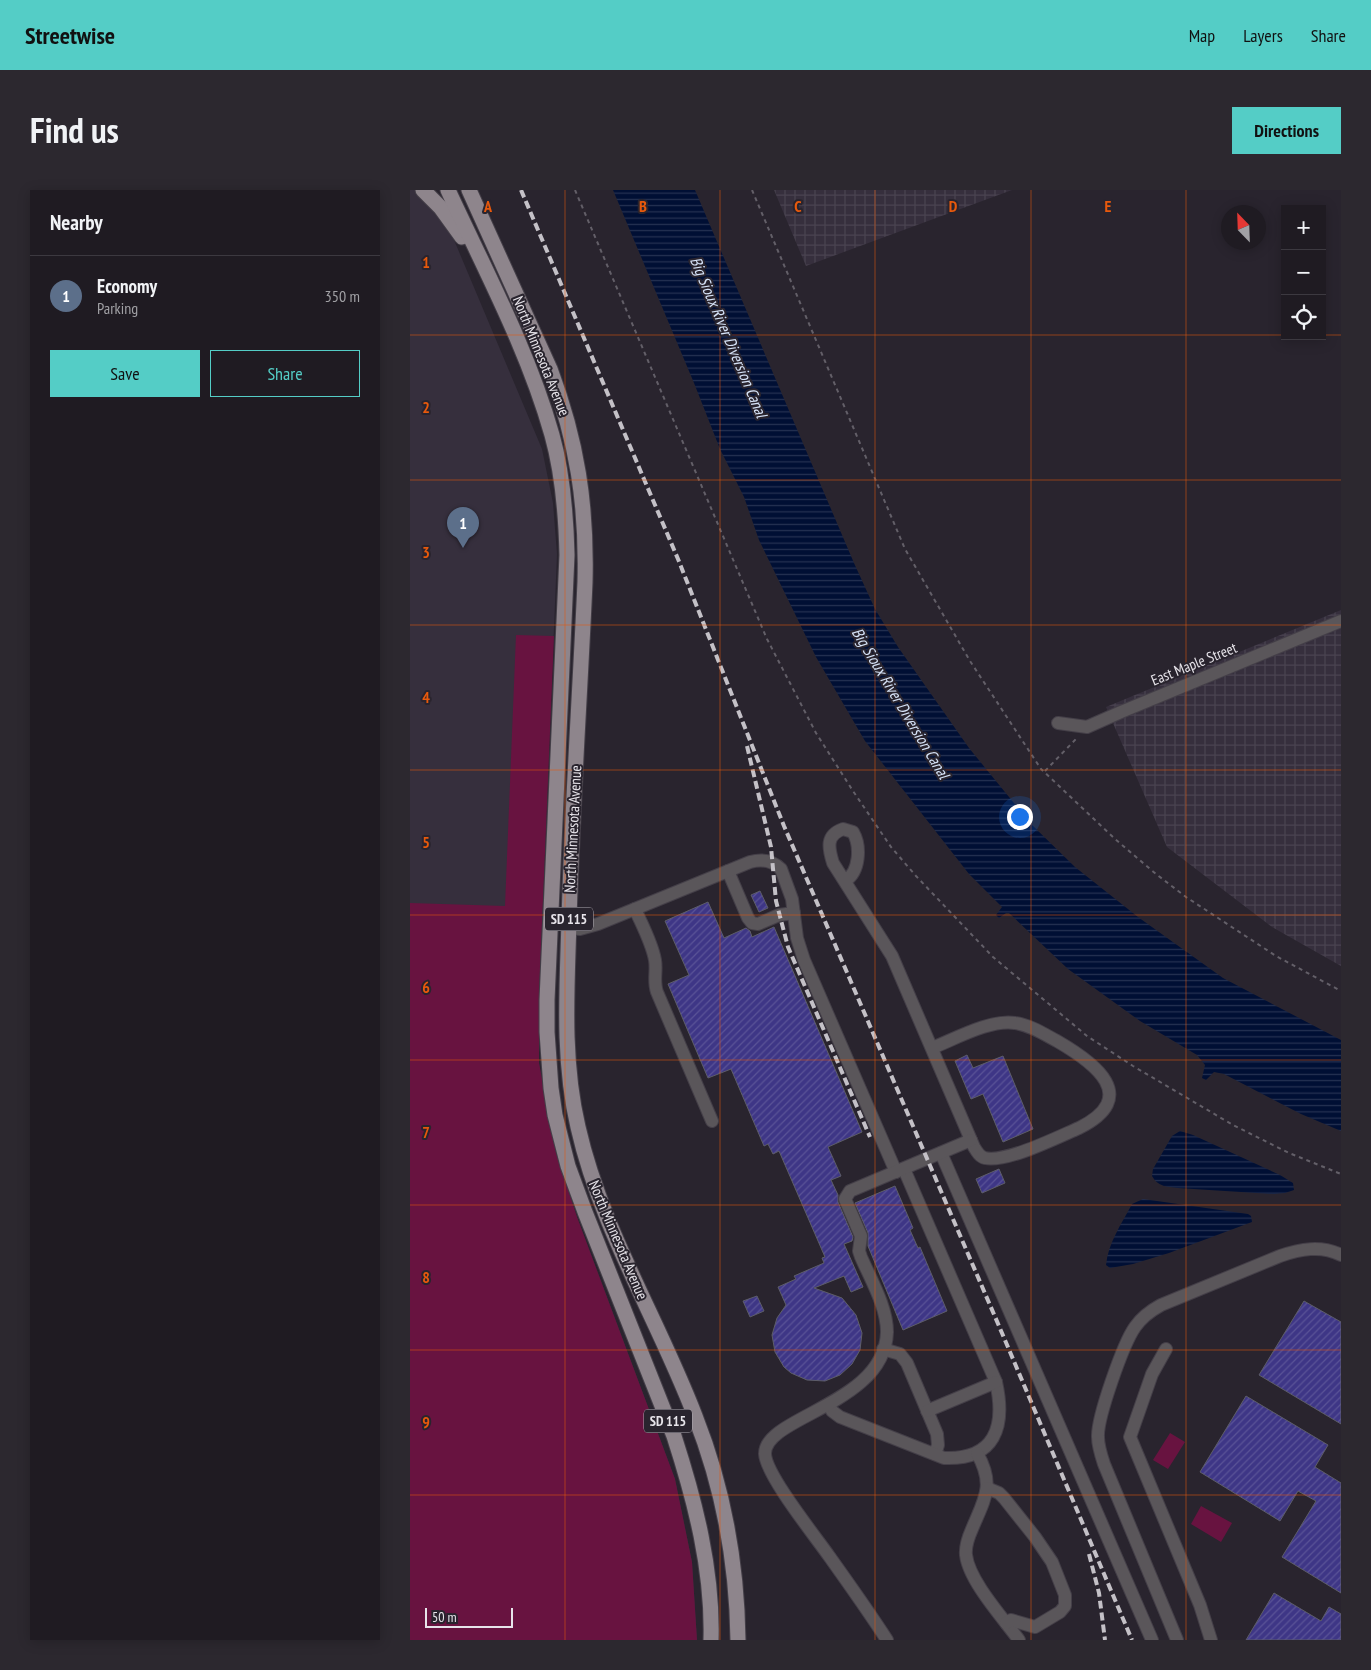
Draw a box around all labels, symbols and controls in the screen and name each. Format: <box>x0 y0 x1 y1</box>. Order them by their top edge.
text: Streetwise <box>25 20 115 51</box>
text: Map <box>1189 24 1215 47</box>
text: Layers <box>1243 24 1283 47</box>
text: Share <box>1311 24 1346 47</box>
text: Find us <box>30 107 119 153</box>
button: Directions <box>1232 107 1341 154</box>
text: A <box>483 196 493 216</box>
text: B <box>639 196 647 216</box>
text: C <box>794 196 802 216</box>
text: D <box>949 196 958 216</box>
text: E <box>1105 196 1112 216</box>
north arrow <box>1221 205 1266 250</box>
map controls <box>1281 205 1326 340</box>
button: + <box>1281 205 1326 250</box>
text: Nearby <box>50 209 103 236</box>
button: − <box>1281 250 1326 295</box>
text: 1 <box>422 252 430 272</box>
water label: Big Sioux River Diversion Canal <box>686 254 772 422</box>
text: Economy <box>97 274 157 298</box>
text: 1 <box>62 286 70 306</box>
text: 350 m <box>325 286 360 306</box>
street label: North Minnesota Avenue <box>509 293 574 418</box>
button: locate <box>1281 295 1326 340</box>
text: Parking <box>97 298 138 318</box>
button: Save <box>50 350 200 397</box>
button: Share <box>210 350 360 397</box>
text: 2 <box>422 397 430 417</box>
pin: 1 <box>447 507 479 548</box>
text: 3 <box>422 542 430 562</box>
water label: Big Sioux River Diversion Canal <box>848 624 955 783</box>
street label: East Maple Street <box>1148 638 1239 689</box>
text: 4 <box>422 687 430 707</box>
street label: North Minnesota Avenue <box>560 765 585 893</box>
your location <box>1007 804 1033 830</box>
text: 5 <box>422 832 430 852</box>
road number: SD 115 <box>545 908 593 931</box>
text: 6 <box>422 977 430 997</box>
text: 7 <box>422 1122 430 1142</box>
street label: North Minnesota Avenue <box>585 1177 652 1302</box>
text: 8 <box>422 1267 430 1287</box>
road number: SD 115 <box>644 1410 692 1432</box>
text: 9 <box>422 1412 430 1432</box>
scale bar <box>425 1605 512 1628</box>
text: 50 m <box>432 1608 457 1626</box>

